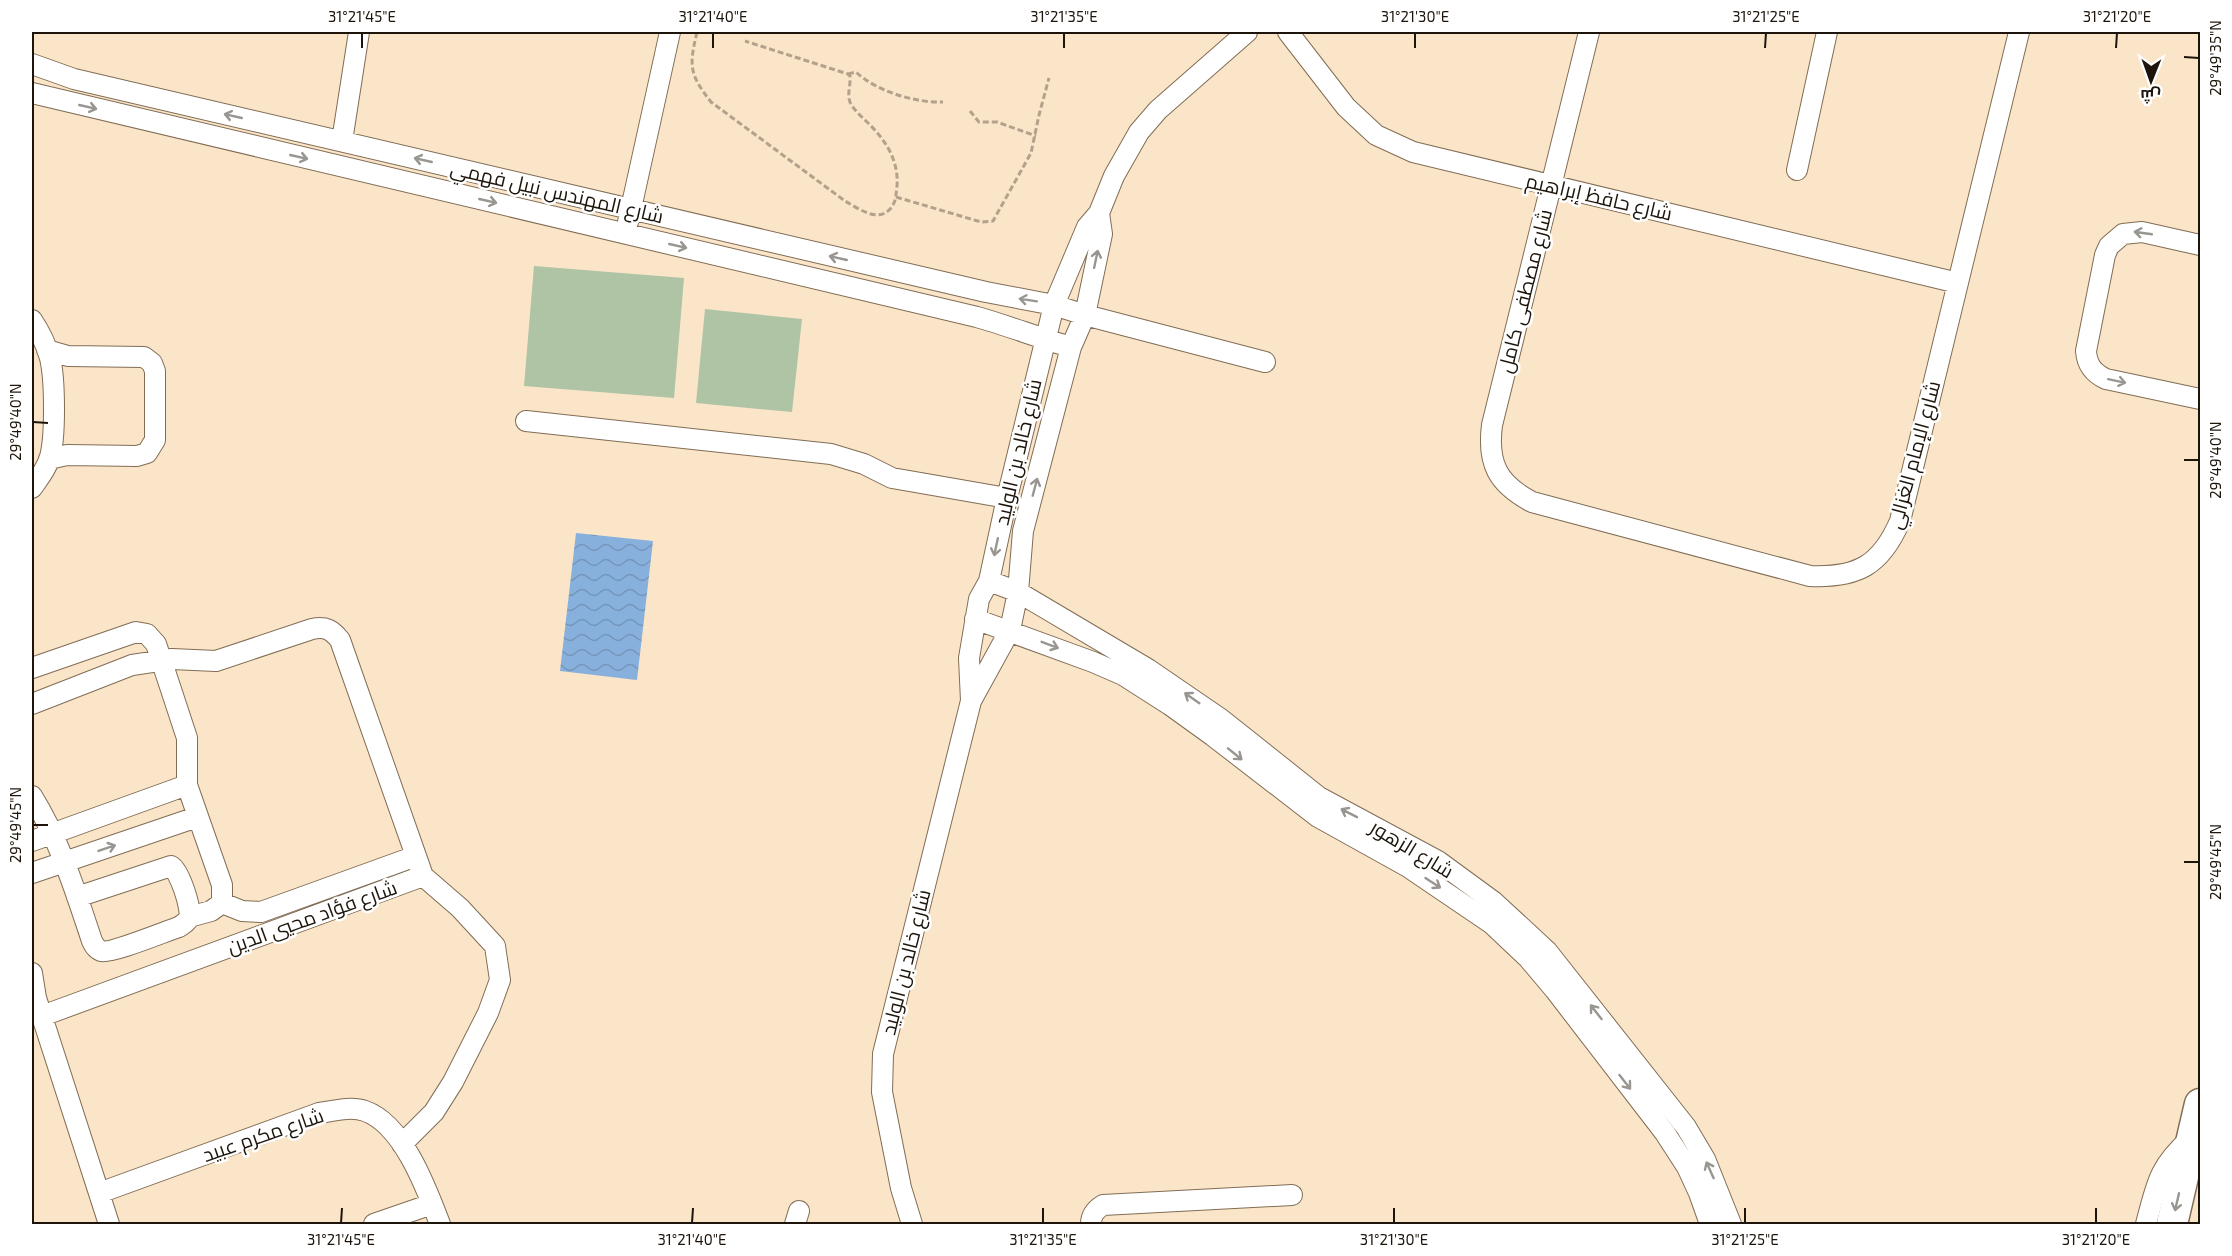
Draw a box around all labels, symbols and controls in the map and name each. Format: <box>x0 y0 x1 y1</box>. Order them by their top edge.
text: 31°21'45"E <box>328 7 396 25</box>
text: 31°21'40"E <box>679 7 747 25</box>
text: 31°21'35"E <box>1030 7 1098 25</box>
text: 31°21'30"E <box>1381 7 1449 25</box>
text: 31°21'25"E <box>1732 7 1800 25</box>
text: 31°21'20"E <box>2083 7 2151 25</box>
text: 29°49'35"N <box>2206 20 2224 96</box>
north arrow <box>2121 51 2181 111</box>
text: ش <box>2140 86 2161 106</box>
one-way arrow <box>79 102 98 114</box>
one-way arrow <box>224 109 243 121</box>
one-way arrow <box>289 151 308 163</box>
one-way arrow <box>414 154 433 166</box>
street label: شارع المهندس نبيل فهمي <box>447 155 666 232</box>
street label: شارع حافظ إبراهيم <box>1523 167 1675 227</box>
one-way arrow <box>479 196 498 208</box>
street label: شارع مصطفى كامل <box>1492 206 1559 376</box>
one-way arrow <box>2134 228 2154 239</box>
one-way arrow <box>668 240 687 252</box>
one-way arrow <box>1091 249 1103 268</box>
one-way arrow <box>829 251 848 263</box>
one-way arrow <box>1019 295 1038 306</box>
street label: شارع خالد بن الوليد <box>989 376 1048 528</box>
one-way arrow <box>2107 376 2126 388</box>
street label: شارع الإمام الغزالي <box>1882 378 1949 533</box>
text: 29°49'40"N <box>6 383 24 461</box>
text: 29°49'40"N <box>2206 421 2224 499</box>
one-way arrow <box>1029 478 1041 497</box>
one-way arrow <box>990 537 1001 556</box>
one-way arrow <box>1040 640 1059 651</box>
one-way arrow <box>1185 692 1201 704</box>
one-way arrow <box>1227 747 1243 760</box>
text: 29°49'45"N <box>6 787 24 863</box>
one-way arrow <box>1341 807 1359 818</box>
street label: شارع الزهور <box>1364 813 1458 885</box>
text: 29°49'45"N <box>2206 824 2224 900</box>
one-way arrow <box>97 841 116 852</box>
street label: شارع فؤاد محيي الدين <box>224 874 401 961</box>
one-way arrow <box>1424 877 1441 890</box>
street label: شارع خالد بن الوليد <box>875 886 938 1038</box>
one-way arrow <box>1590 1005 1603 1021</box>
one-way arrow <box>1619 1074 1632 1090</box>
street label: شارع مكرم عبيد <box>199 1102 327 1169</box>
one-way arrow <box>1704 1161 1715 1179</box>
one-way arrow <box>2171 1192 2183 1211</box>
text: 31°21'45"E <box>307 1230 375 1248</box>
text: 31°21'40"E <box>658 1230 726 1248</box>
text: 31°21'35"E <box>1009 1230 1077 1248</box>
text: 31°21'30"E <box>1360 1230 1428 1248</box>
text: 31°21'25"E <box>1711 1230 1779 1248</box>
text: 31°21'20"E <box>2062 1230 2130 1248</box>

